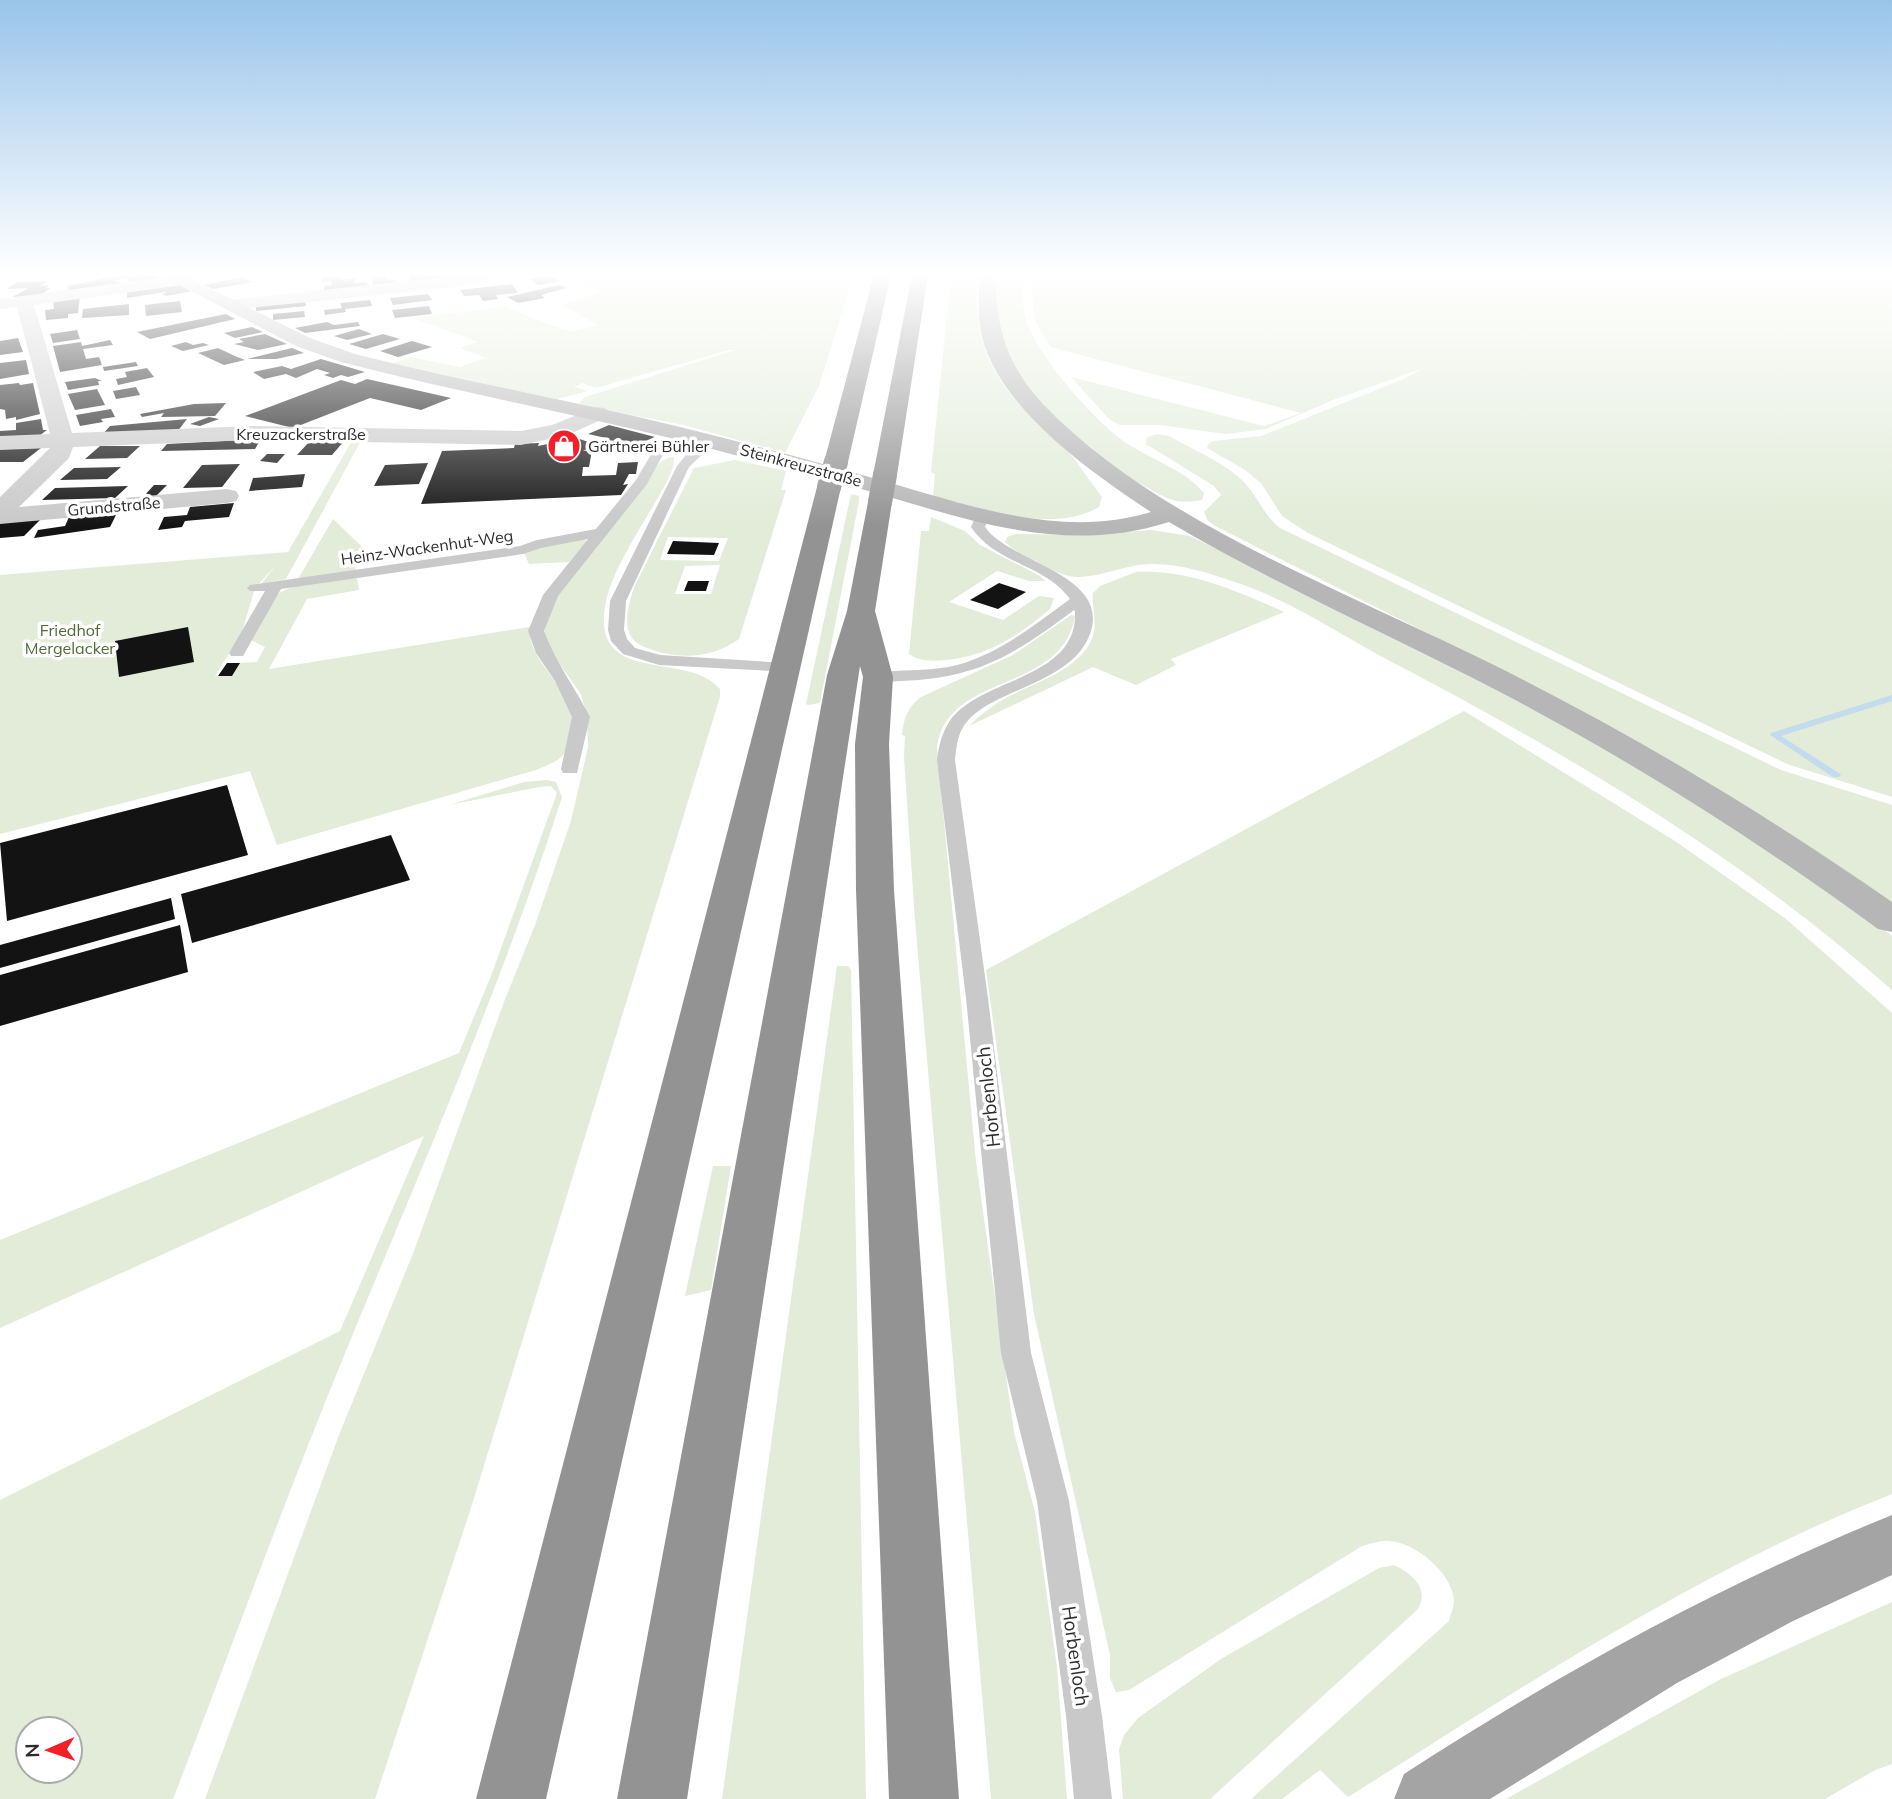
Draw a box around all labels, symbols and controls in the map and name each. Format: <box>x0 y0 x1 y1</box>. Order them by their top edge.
street label: Kreuzackerstraße <box>236 424 366 444</box>
shop icon: Gärtnerei Bühler <box>545 427 583 465</box>
place label: Gärtnerei Bühler <box>588 436 710 456</box>
street label: Steinkreuzstraße <box>738 439 864 491</box>
street label: Grundstraße <box>67 492 161 520</box>
street label: Heinz-Wackenhut-Weg <box>340 525 514 569</box>
park label: Friedhof Mergelacker <box>25 620 115 658</box>
street label: Horbenloch <box>971 1045 1005 1149</box>
street label: Horbenloch <box>1057 1604 1095 1708</box>
north arrow <box>14 1715 84 1785</box>
text: N <box>20 1743 44 1758</box>

